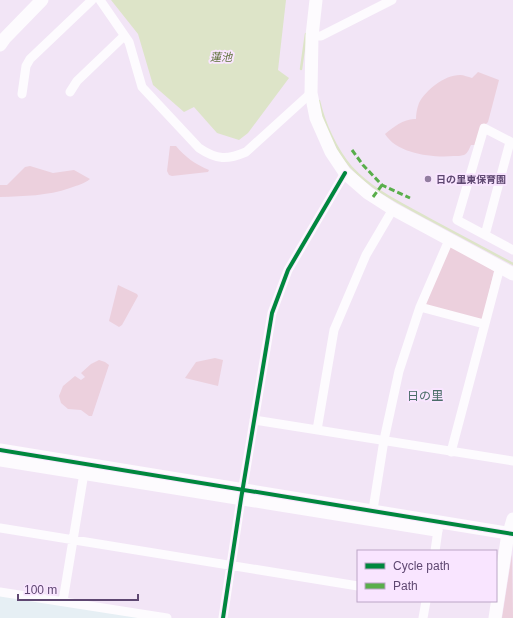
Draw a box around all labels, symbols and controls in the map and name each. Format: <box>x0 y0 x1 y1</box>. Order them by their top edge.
water label: 蓮池 <box>210 51 233 63</box>
marker: 日の里東保育園 <box>423 174 433 184</box>
place label: 日の里東保育園 <box>436 174 506 185</box>
district label: 日の里 <box>407 389 443 403</box>
legend <box>357 550 497 602</box>
text: Cycle path <box>393 559 450 573</box>
scale bar <box>18 576 138 602</box>
text: Path <box>393 579 418 593</box>
text: 100 m <box>24 583 57 597</box>

